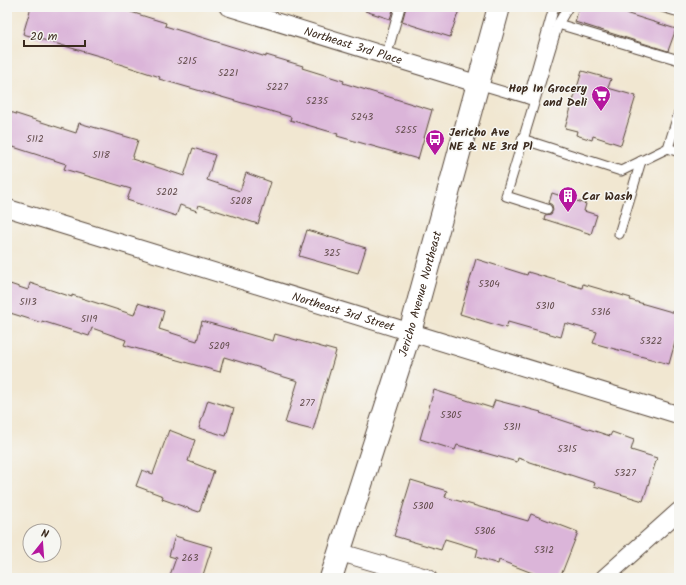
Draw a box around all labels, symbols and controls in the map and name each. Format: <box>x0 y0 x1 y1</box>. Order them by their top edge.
scale bar <box>24 22 85 48</box>
street label: Northeast 3rd Place <box>302 22 405 70</box>
text: 20 m <box>30 27 58 46</box>
house number: 5215 <box>177 53 197 69</box>
house number: 5221 <box>218 65 238 81</box>
house number: 5227 <box>266 79 288 95</box>
place label: Hop In Grocery and Deli <box>508 79 588 112</box>
supermarket icon: Hop In Grocery and Deli <box>590 84 612 112</box>
house number: 5235 <box>306 93 329 109</box>
house number: 5243 <box>351 109 373 125</box>
house number: 5255 <box>395 122 418 138</box>
place label: Jericho Ave NE & NE 3rd Pl <box>449 123 533 156</box>
bus stop icon: Jericho Ave NE & NE 3rd Pl <box>424 128 446 156</box>
house number: 5112 <box>26 131 44 147</box>
house number: 5118 <box>92 147 111 163</box>
house number: 5202 <box>156 184 178 200</box>
building icon: Car Wash <box>557 185 579 213</box>
place label: Car Wash <box>582 187 633 206</box>
house number: 5208 <box>230 193 253 209</box>
street label: Jericho Avenue Northeast <box>394 229 447 359</box>
house number: 325 <box>324 245 341 261</box>
house number: 5304 <box>478 276 500 292</box>
street label: Northeast 3rd Street <box>290 287 397 337</box>
house number: 5113 <box>19 294 37 310</box>
house number: 5310 <box>535 298 555 314</box>
house number: 5316 <box>591 304 611 320</box>
house number: 5119 <box>81 311 97 327</box>
house number: 5322 <box>640 333 663 349</box>
house number: 5209 <box>208 338 230 354</box>
house number: 277 <box>299 395 315 411</box>
house number: 5305 <box>440 407 462 423</box>
house number: 5311 <box>503 419 521 435</box>
house number: 5315 <box>557 441 577 457</box>
house number: 5327 <box>614 465 636 481</box>
house number: 5300 <box>412 498 434 514</box>
north arrow <box>22 523 62 563</box>
house number: 5306 <box>474 523 496 539</box>
text: N <box>39 525 51 544</box>
house number: 5312 <box>534 542 554 558</box>
house number: 263 <box>181 550 199 566</box>

